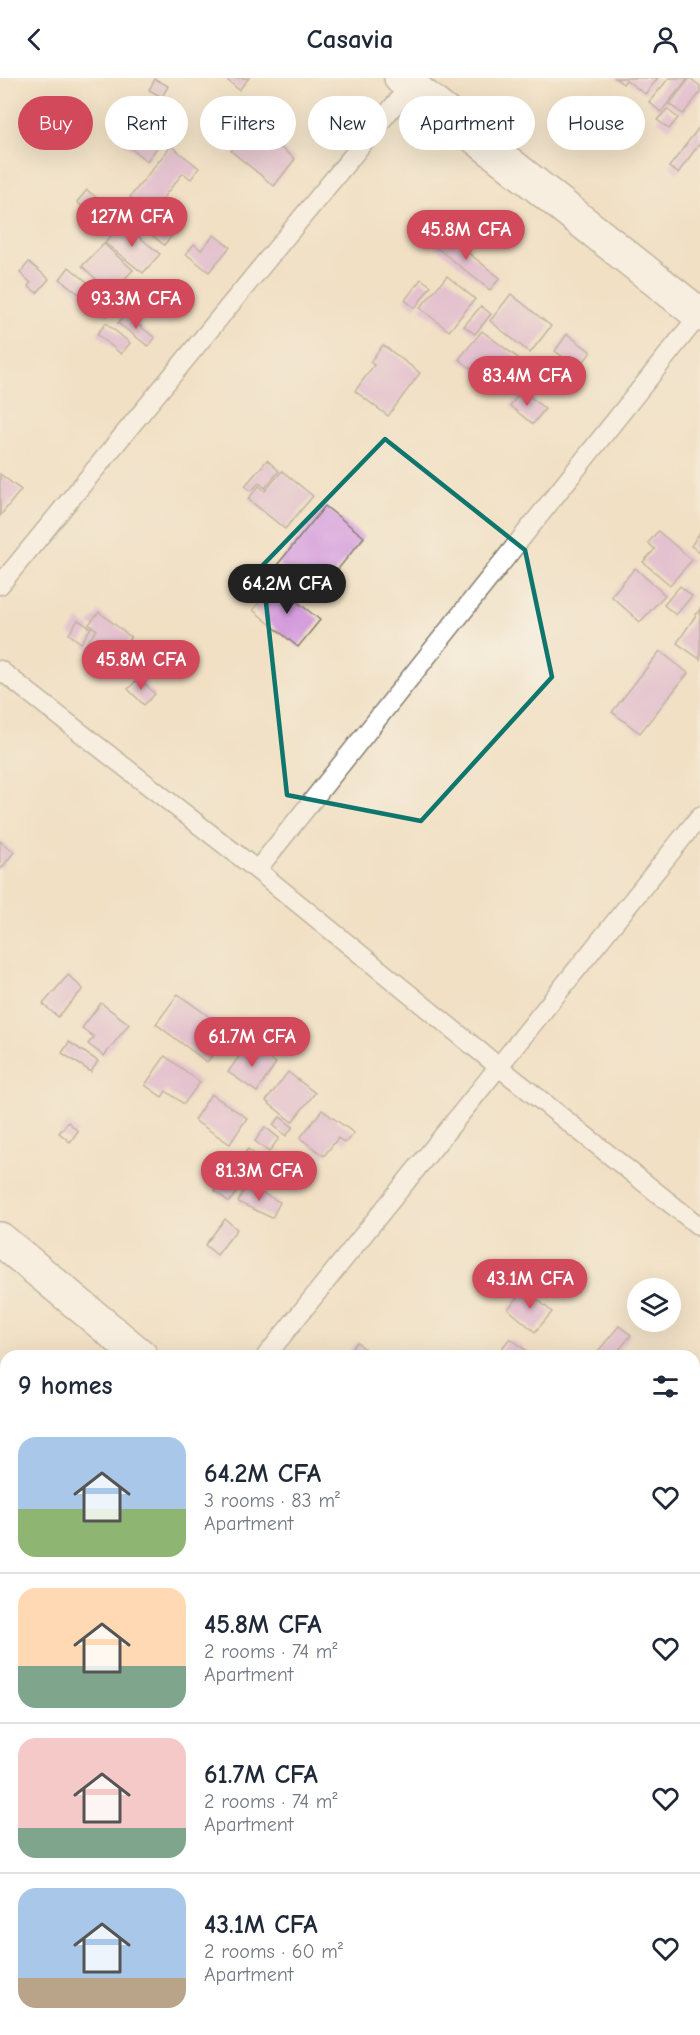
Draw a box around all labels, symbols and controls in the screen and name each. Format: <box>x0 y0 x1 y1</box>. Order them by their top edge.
icon: back <box>18 23 51 56</box>
icon: person <box>649 23 682 56</box>
text: Casavia <box>307 24 393 55</box>
chip: Buy <box>18 96 93 150</box>
chip: Rent <box>105 96 188 150</box>
chip: Filters <box>200 96 296 150</box>
chip: New <box>308 96 387 150</box>
chip: Apartment <box>399 96 535 150</box>
chip: House <box>547 96 645 150</box>
pin: 127M CFA <box>70 197 194 248</box>
text: 127M CFA <box>90 205 174 228</box>
pin: 45.8M CFA <box>397 210 535 261</box>
text: 45.8M CFA <box>421 218 511 241</box>
pin: 93.3M CFA <box>67 279 205 330</box>
text: 93.3M CFA <box>91 287 181 310</box>
pin: 83.4M CFA <box>458 356 596 407</box>
text: 83.4M CFA <box>482 364 572 387</box>
pin: 64.2M CFA <box>218 564 356 615</box>
text: 64.2M CFA <box>242 572 332 595</box>
pin: 45.8M CFA <box>72 640 210 691</box>
text: 45.8M CFA <box>96 648 186 671</box>
pin: 61.7M CFA <box>183 1017 321 1068</box>
text: 61.7M CFA <box>208 1025 296 1048</box>
pin: 81.3M CFA <box>190 1151 328 1202</box>
text: 81.3M CFA <box>215 1159 303 1182</box>
pin: 43.1M CFA <box>461 1259 599 1310</box>
text: 43.1M CFA <box>486 1267 574 1290</box>
map controls <box>627 1278 681 1332</box>
button: layers <box>627 1278 681 1332</box>
icon: filters <box>649 1370 682 1403</box>
text: 9 homes <box>18 1371 113 1401</box>
text: 64.2M CFA <box>204 1459 321 1489</box>
icon: home <box>66 1461 138 1533</box>
icon: heart <box>649 1481 682 1514</box>
text: 3 rooms · 83 m² <box>204 1489 340 1512</box>
text: Apartment <box>204 1512 294 1535</box>
text: 45.8M CFA <box>204 1610 322 1640</box>
icon: home <box>66 1612 138 1684</box>
icon: heart <box>649 1632 682 1665</box>
text: 2 rooms · 74 m² <box>204 1640 337 1663</box>
text: Apartment <box>204 1663 294 1686</box>
text: 61.7M CFA <box>204 1760 318 1790</box>
icon: home <box>66 1762 138 1834</box>
icon: heart <box>649 1782 682 1815</box>
text: 2 rooms · 74 m² <box>204 1790 337 1813</box>
text: Apartment <box>204 1813 294 1836</box>
text: 43.1M CFA <box>204 1910 318 1940</box>
icon: home <box>66 1912 138 1984</box>
icon: heart <box>649 1932 682 1965</box>
text: 2 rooms · 60 m² <box>204 1940 343 1963</box>
text: Apartment <box>204 1963 294 1986</box>

